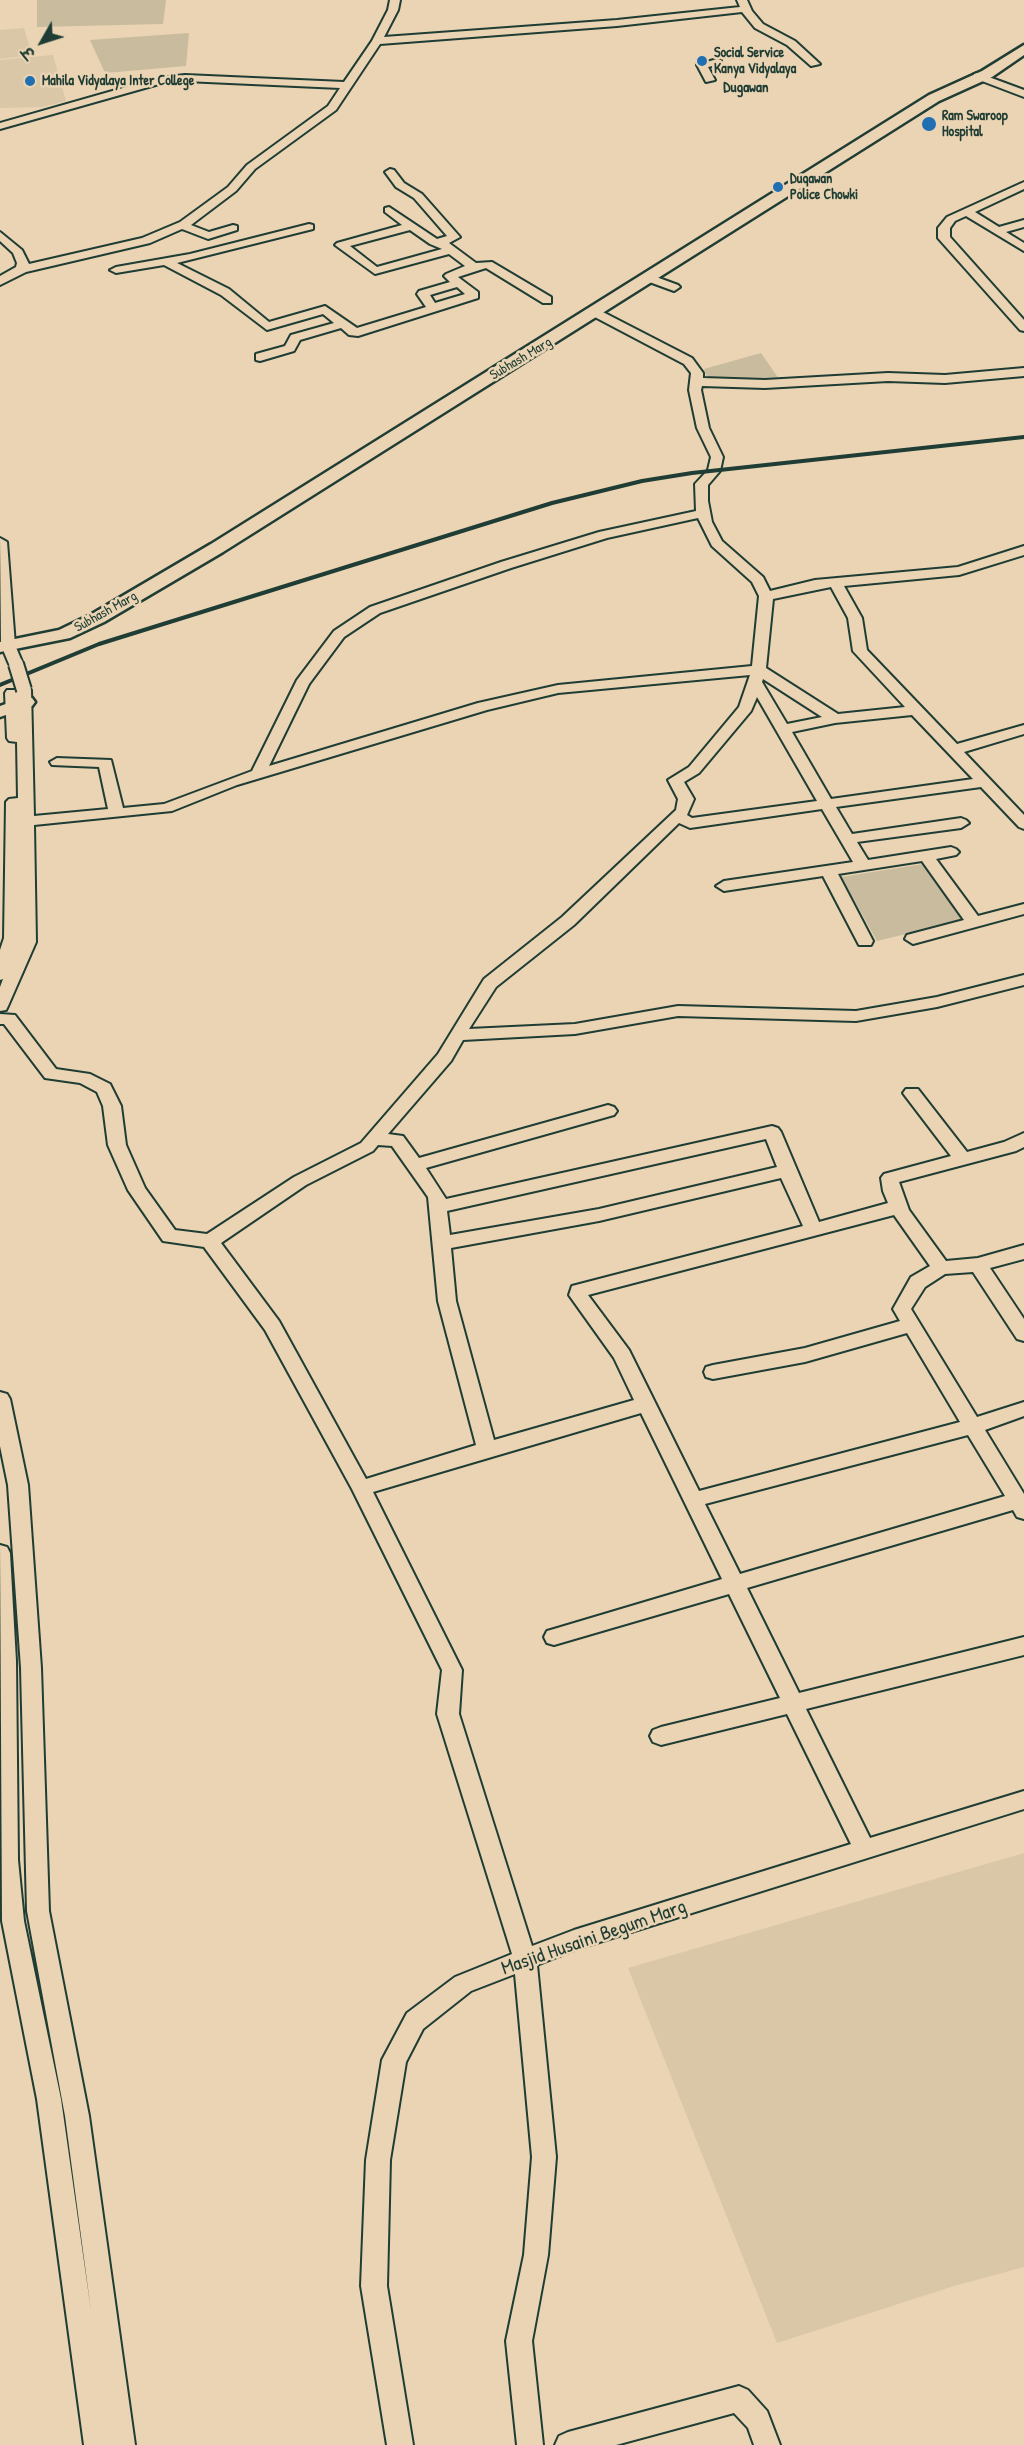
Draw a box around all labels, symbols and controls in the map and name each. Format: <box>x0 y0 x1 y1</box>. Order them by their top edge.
north arrow <box>12 12 72 72</box>
text: उ <box>16 42 40 64</box>
place label: Social Service Kanya Vidyalaya <box>714 45 796 78</box>
marker: Social Service Kanya Vidyalaya <box>695 54 709 68</box>
place label: Mahila Vidyalaya Inter College <box>42 73 194 89</box>
marker: Mahila Vidyalaya Inter College <box>23 74 37 88</box>
district label: Dugawan <box>723 79 769 97</box>
place label: Ram Swaroop Hospital <box>942 108 1008 140</box>
marker: Ram Swaroop Hospital <box>920 115 938 133</box>
place label: Dugawan Police Chowki <box>790 171 858 204</box>
marker: Dugawan Police Chowki <box>771 180 785 194</box>
street label: Subhash Marg <box>487 334 555 384</box>
street label: Subhash Marg <box>72 588 140 636</box>
street label: Masjid Husaini Begum Marg <box>498 1895 690 1981</box>

